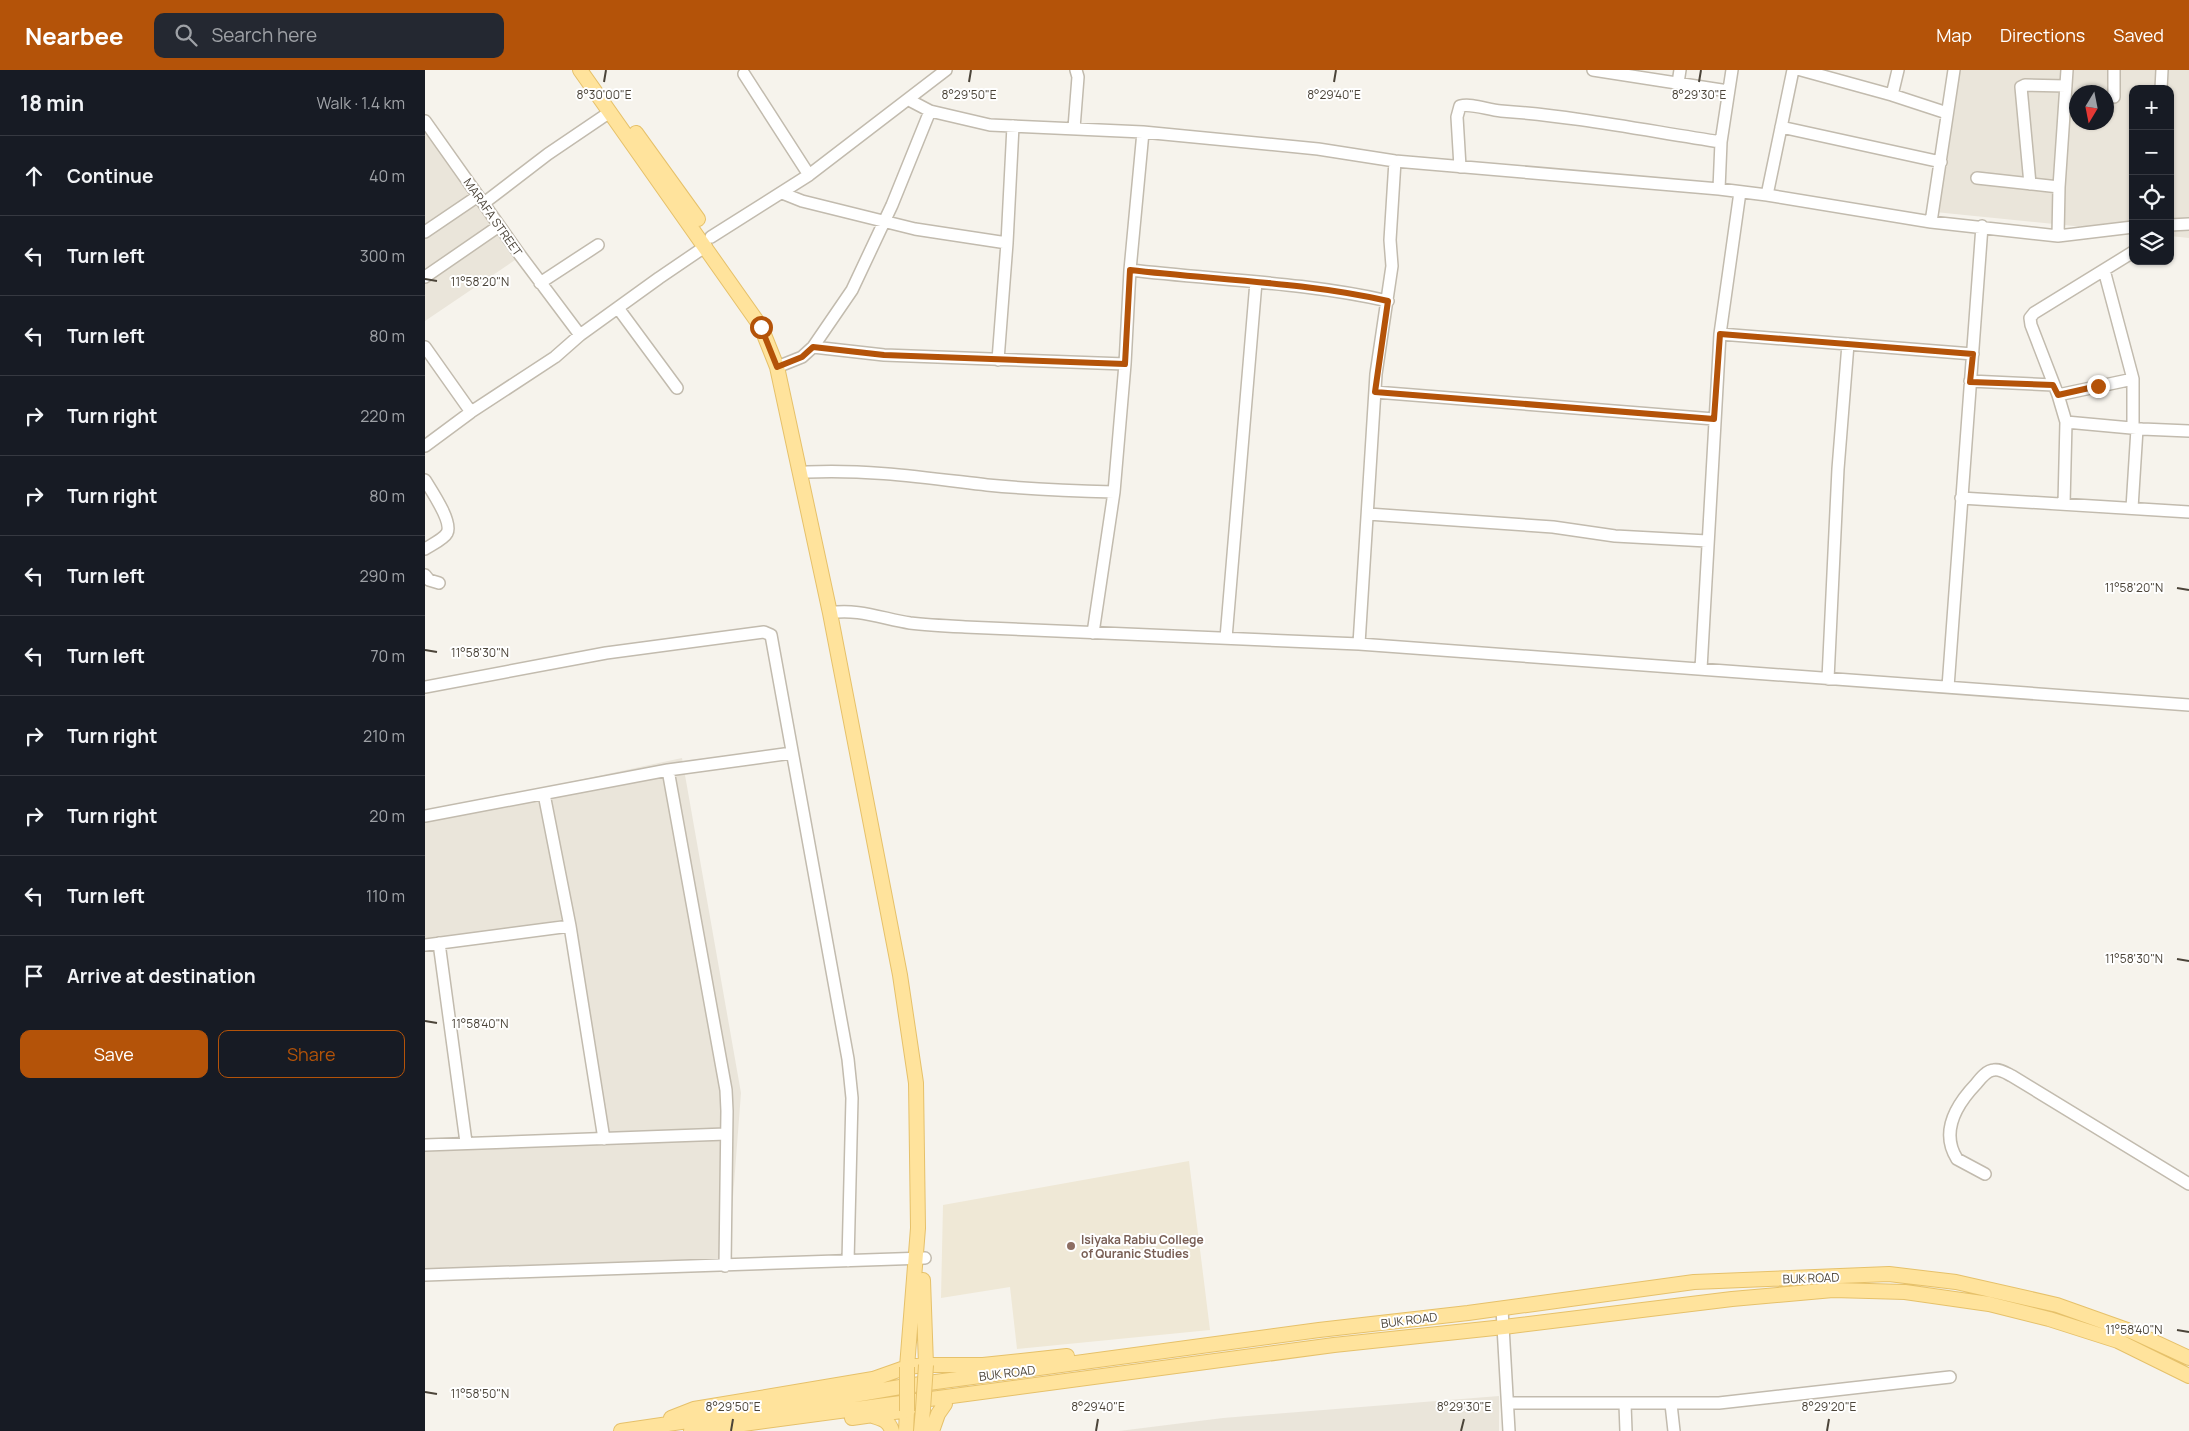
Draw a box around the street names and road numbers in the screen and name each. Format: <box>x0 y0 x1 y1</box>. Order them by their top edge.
street label: MARAFA STREET <box>460 175 527 260</box>
street label: BUK ROAD <box>1782 1269 1840 1287</box>
street label: BUK ROAD <box>1380 1308 1438 1332</box>
street label: BUK ROAD <box>978 1361 1036 1385</box>

